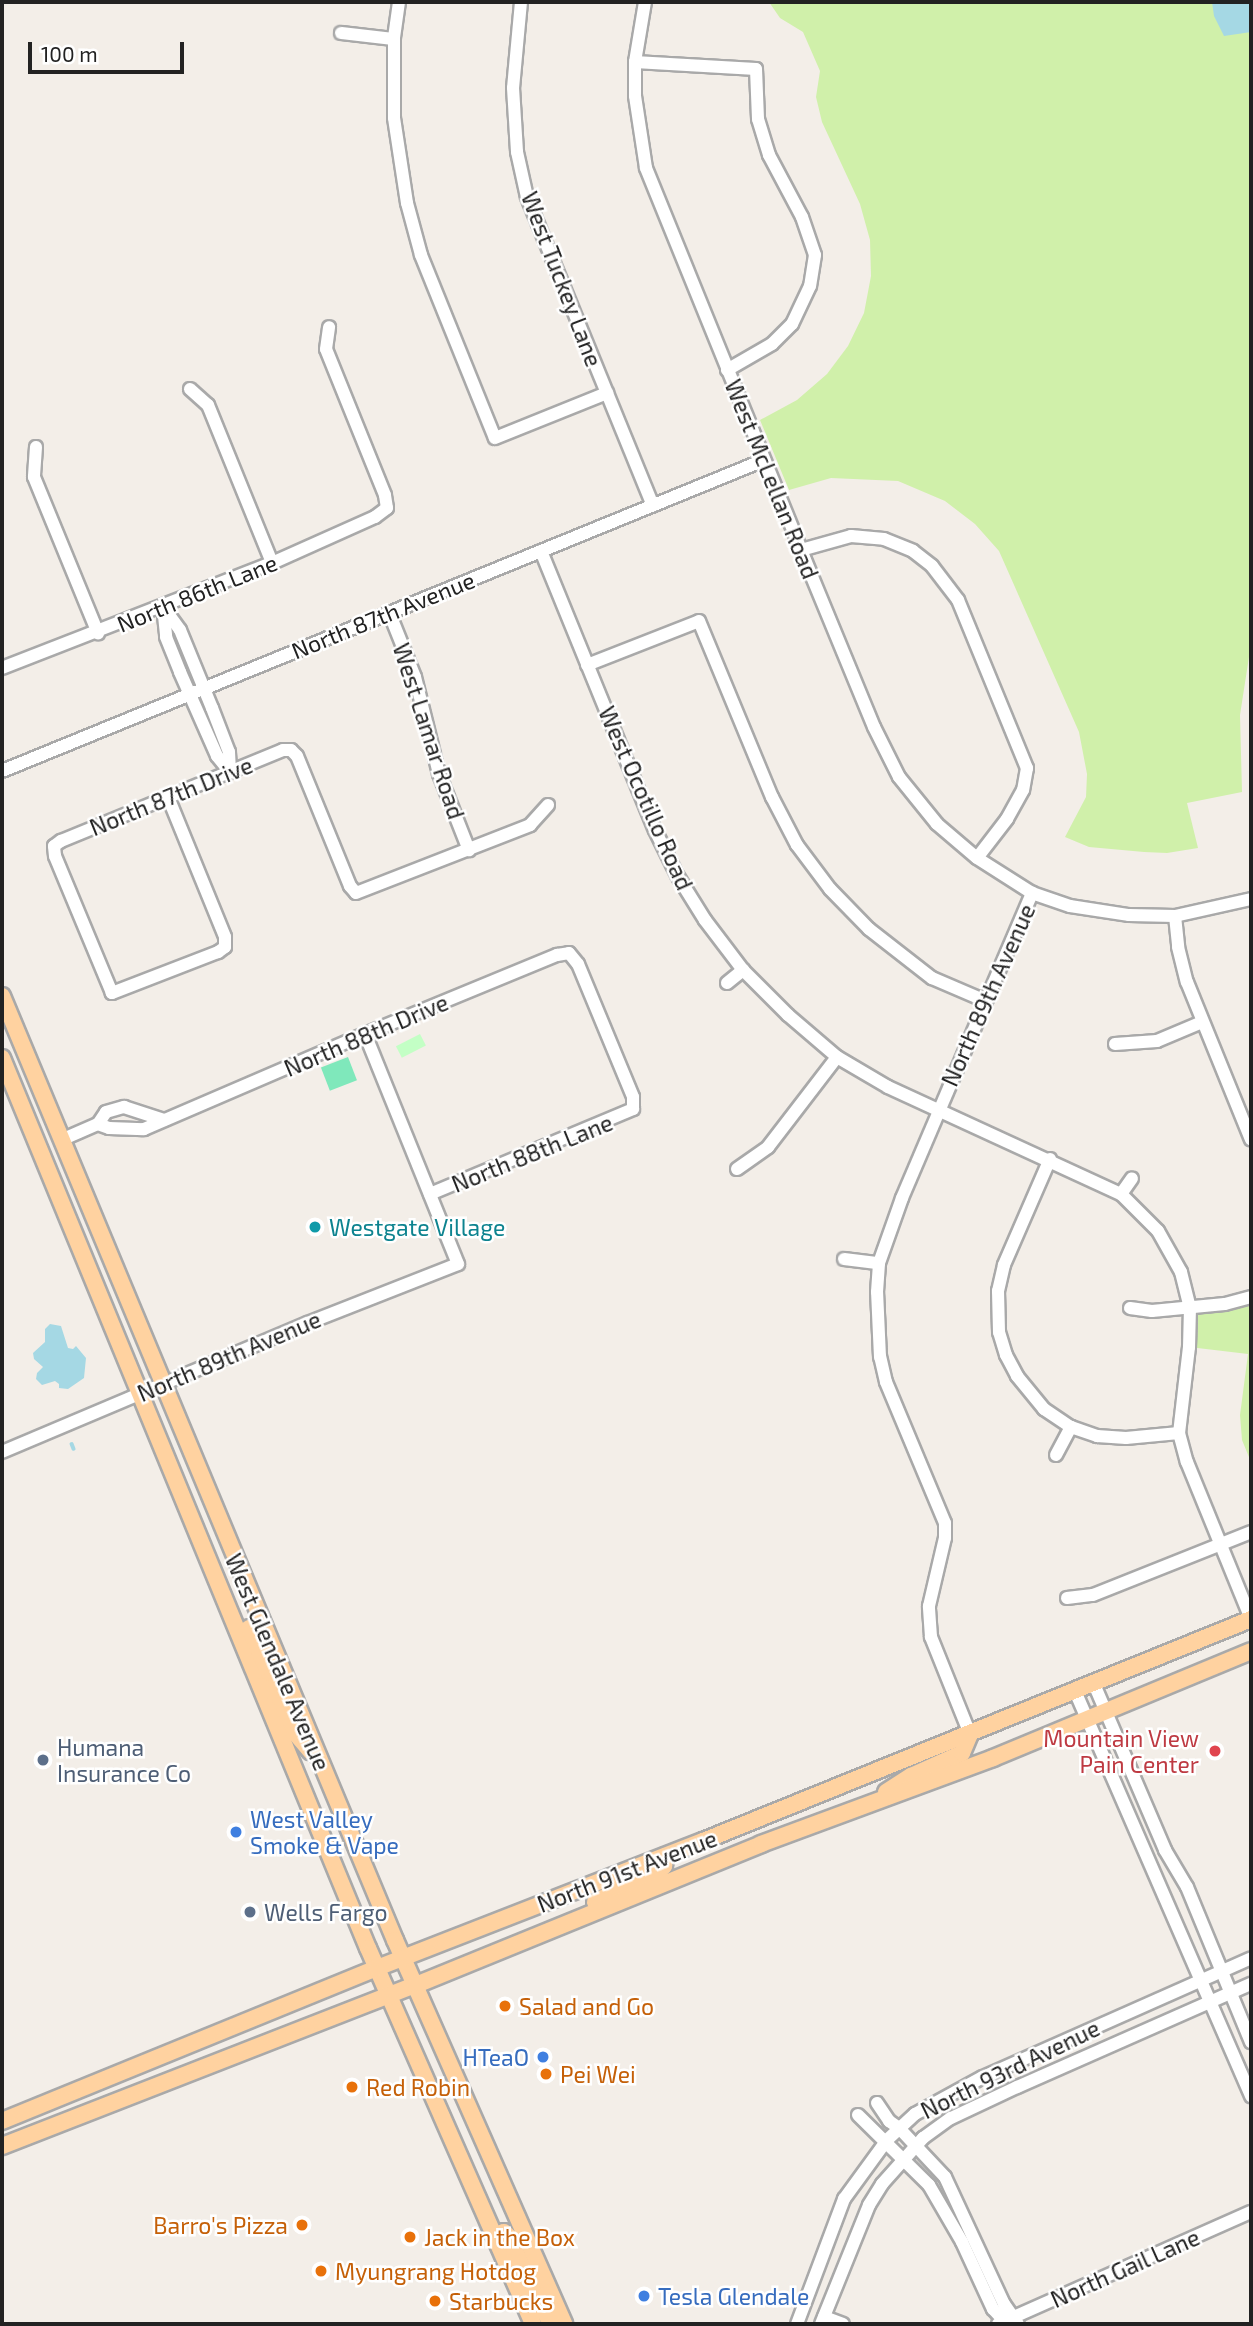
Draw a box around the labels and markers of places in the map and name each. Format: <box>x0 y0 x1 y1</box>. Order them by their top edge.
place label: Westgate Village <box>329 1213 506 1241</box>
marker: Westgate Village <box>307 1219 323 1235</box>
place label: Mountain View Pain Center <box>1043 1724 1199 1778</box>
place label: Humana Insurance Co <box>57 1733 191 1787</box>
marker: Mountain View Pain Center <box>1205 1741 1225 1761</box>
marker: Humana Insurance Co <box>35 1752 51 1768</box>
place label: West Valley Smoke & Vape <box>250 1805 400 1859</box>
marker: West Valley Smoke & Vape <box>228 1824 244 1840</box>
place label: Wells Fargo <box>264 1898 388 1926</box>
marker: Wells Fargo <box>242 1904 258 1920</box>
place label: Salad and Go <box>519 1992 654 2020</box>
marker: Salad and Go <box>497 1998 513 2014</box>
place label: HTeaO <box>463 2043 529 2071</box>
marker: HTeaO <box>535 2049 551 2065</box>
place label: Pei Wei <box>560 2060 636 2088</box>
marker: Pei Wei <box>538 2066 554 2082</box>
place label: Red Robin <box>366 2073 470 2101</box>
marker: Red Robin <box>344 2079 360 2095</box>
place label: Barro's Pizza <box>153 2211 288 2239</box>
marker: Barro's Pizza <box>294 2217 310 2233</box>
place label: Jack in the Box <box>424 2223 576 2251</box>
marker: Jack in the Box <box>402 2229 418 2245</box>
place label: Myungrang Hotdog <box>335 2257 536 2285</box>
marker: Myungrang Hotdog <box>313 2263 329 2279</box>
place label: Tesla Glendale <box>658 2282 809 2310</box>
place label: Starbucks <box>449 2287 553 2315</box>
marker: Tesla Glendale <box>636 2288 652 2304</box>
marker: Starbucks <box>427 2293 443 2309</box>

